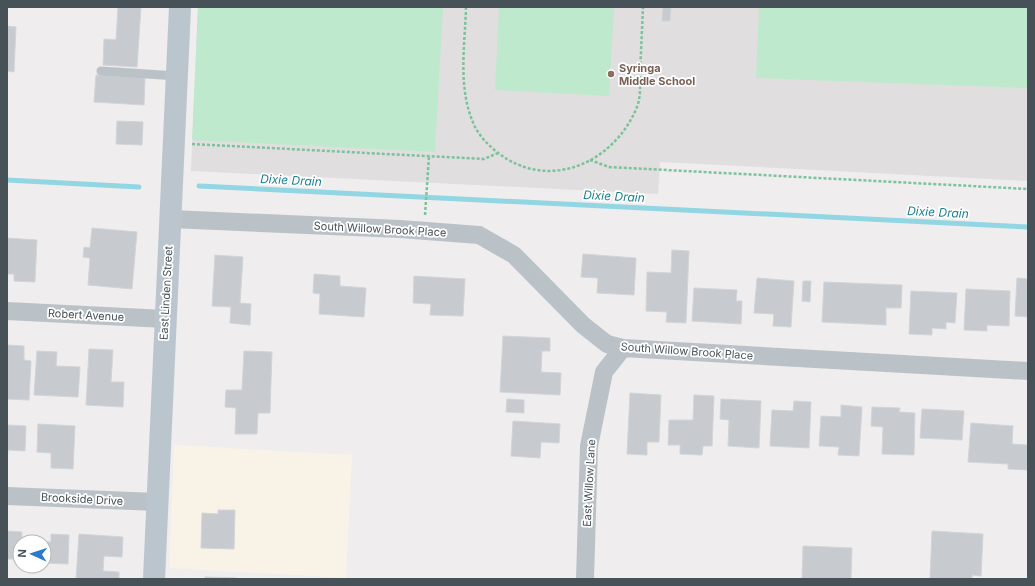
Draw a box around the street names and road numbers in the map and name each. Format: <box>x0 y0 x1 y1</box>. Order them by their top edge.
street label: South Willow Brook Place <box>313 219 447 239</box>
street label: East Linden Street <box>157 245 175 341</box>
street label: Robert Avenue <box>48 306 124 324</box>
street label: South Willow Brook Place <box>620 339 754 363</box>
street label: East Willow Lane <box>580 439 598 527</box>
street label: Brookside Drive <box>40 490 124 508</box>

